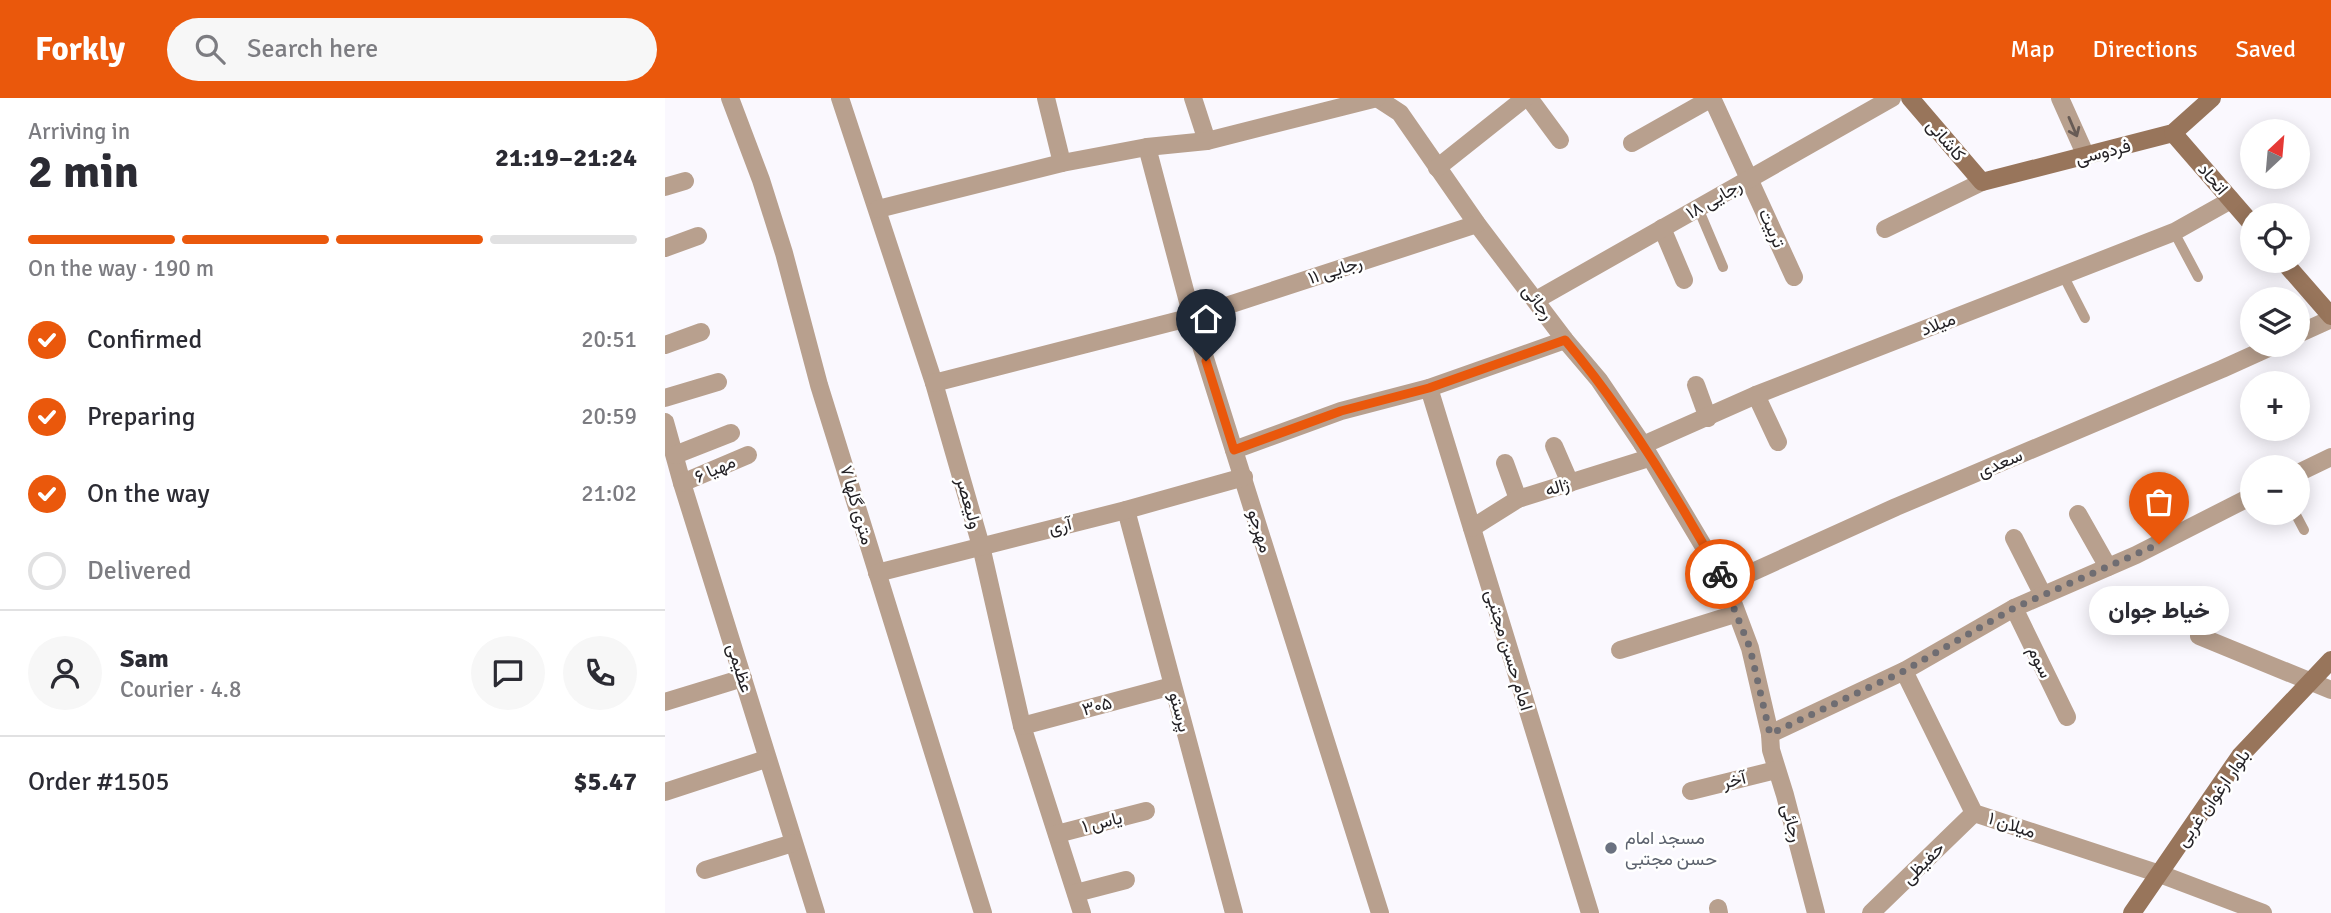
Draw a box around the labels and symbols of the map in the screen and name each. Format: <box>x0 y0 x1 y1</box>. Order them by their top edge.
street label: کاشانی <box>1922 115 1970 165</box>
one-way arrow <box>2067 116 2080 137</box>
north arrow <box>2240 119 2310 189</box>
street label: فردوسی <box>2073 135 2133 169</box>
street label: اتحاد <box>2193 158 2233 200</box>
street label: رجایی ۱۸ <box>1682 174 1746 224</box>
street label: تربیت <box>1754 205 1790 251</box>
street label: رجایی ۱۱ <box>1305 251 1365 289</box>
street label: رجائی <box>1518 280 1558 324</box>
pin <box>1176 289 1236 361</box>
street label: میلاد <box>1917 307 1959 341</box>
street label: سعدی <box>1974 444 2026 482</box>
street label: مهیا ۶ <box>691 450 739 488</box>
street label: ۷ متری گلها <box>835 463 879 547</box>
pin <box>2129 472 2189 544</box>
street label: ژاله <box>1542 473 1573 501</box>
street label: ولیعصر <box>951 474 987 531</box>
street label: مهرجو <box>1243 507 1277 555</box>
street label: آری <box>1046 512 1076 539</box>
courier <box>1685 539 1755 609</box>
callout: خیاط جوان <box>2089 586 2229 635</box>
street label: امام حسن مجتبی <box>1479 587 1538 713</box>
street label: عظیمی <box>722 641 758 695</box>
street label: سوم <box>2022 642 2057 682</box>
street label: پرستو <box>1163 690 1196 735</box>
street label: ۳۰۵ <box>1080 691 1114 721</box>
street label: بلوار ارغوان غربی <box>2171 745 2255 851</box>
street label: آخر <box>1719 766 1750 794</box>
street label: رجائی <box>1776 801 1808 845</box>
street label: یاس ۱ <box>1080 806 1124 838</box>
street label: میلان ۱ <box>1986 807 2038 843</box>
place label: مسجد امام حسن مجتبی <box>1625 827 1717 870</box>
street label: حفیظی <box>1897 837 1949 889</box>
marker: مسجد امام حسن مجتبی <box>1603 840 1619 856</box>

